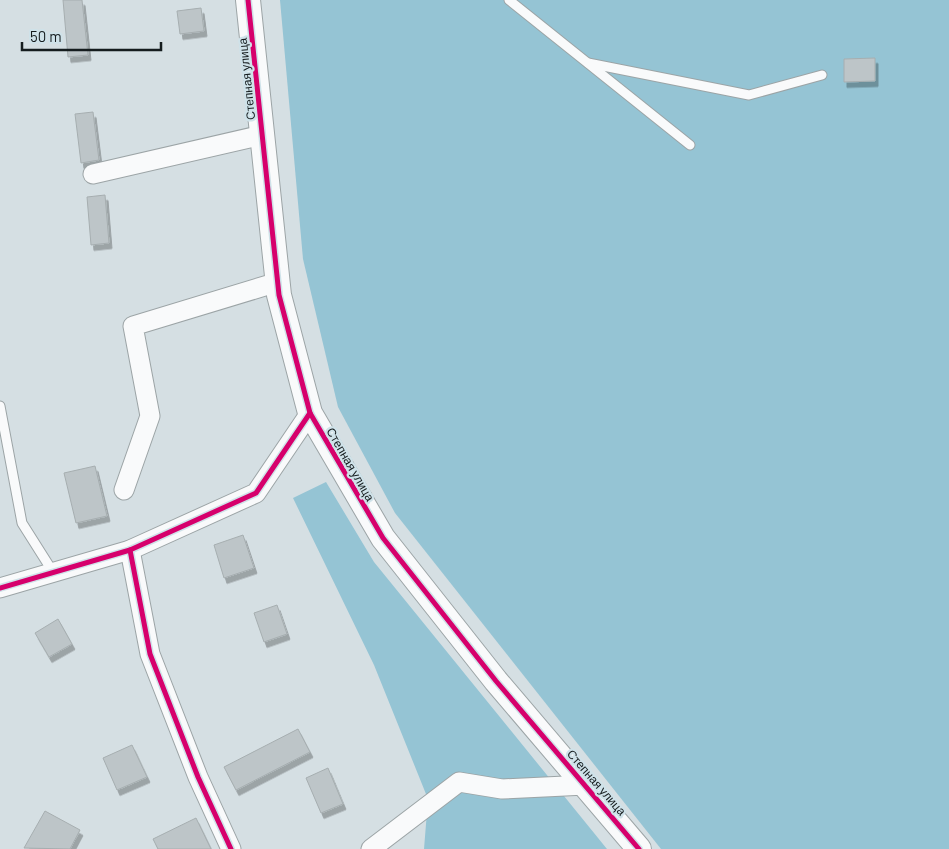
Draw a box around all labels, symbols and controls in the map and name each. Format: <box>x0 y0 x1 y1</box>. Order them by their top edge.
scale bar <box>22 20 161 52</box>
text: 50 m <box>30 27 62 45</box>
street label: Степная улица <box>235 37 258 121</box>
street label: Степная улица <box>323 425 378 504</box>
street label: Степная улица <box>564 746 630 819</box>

